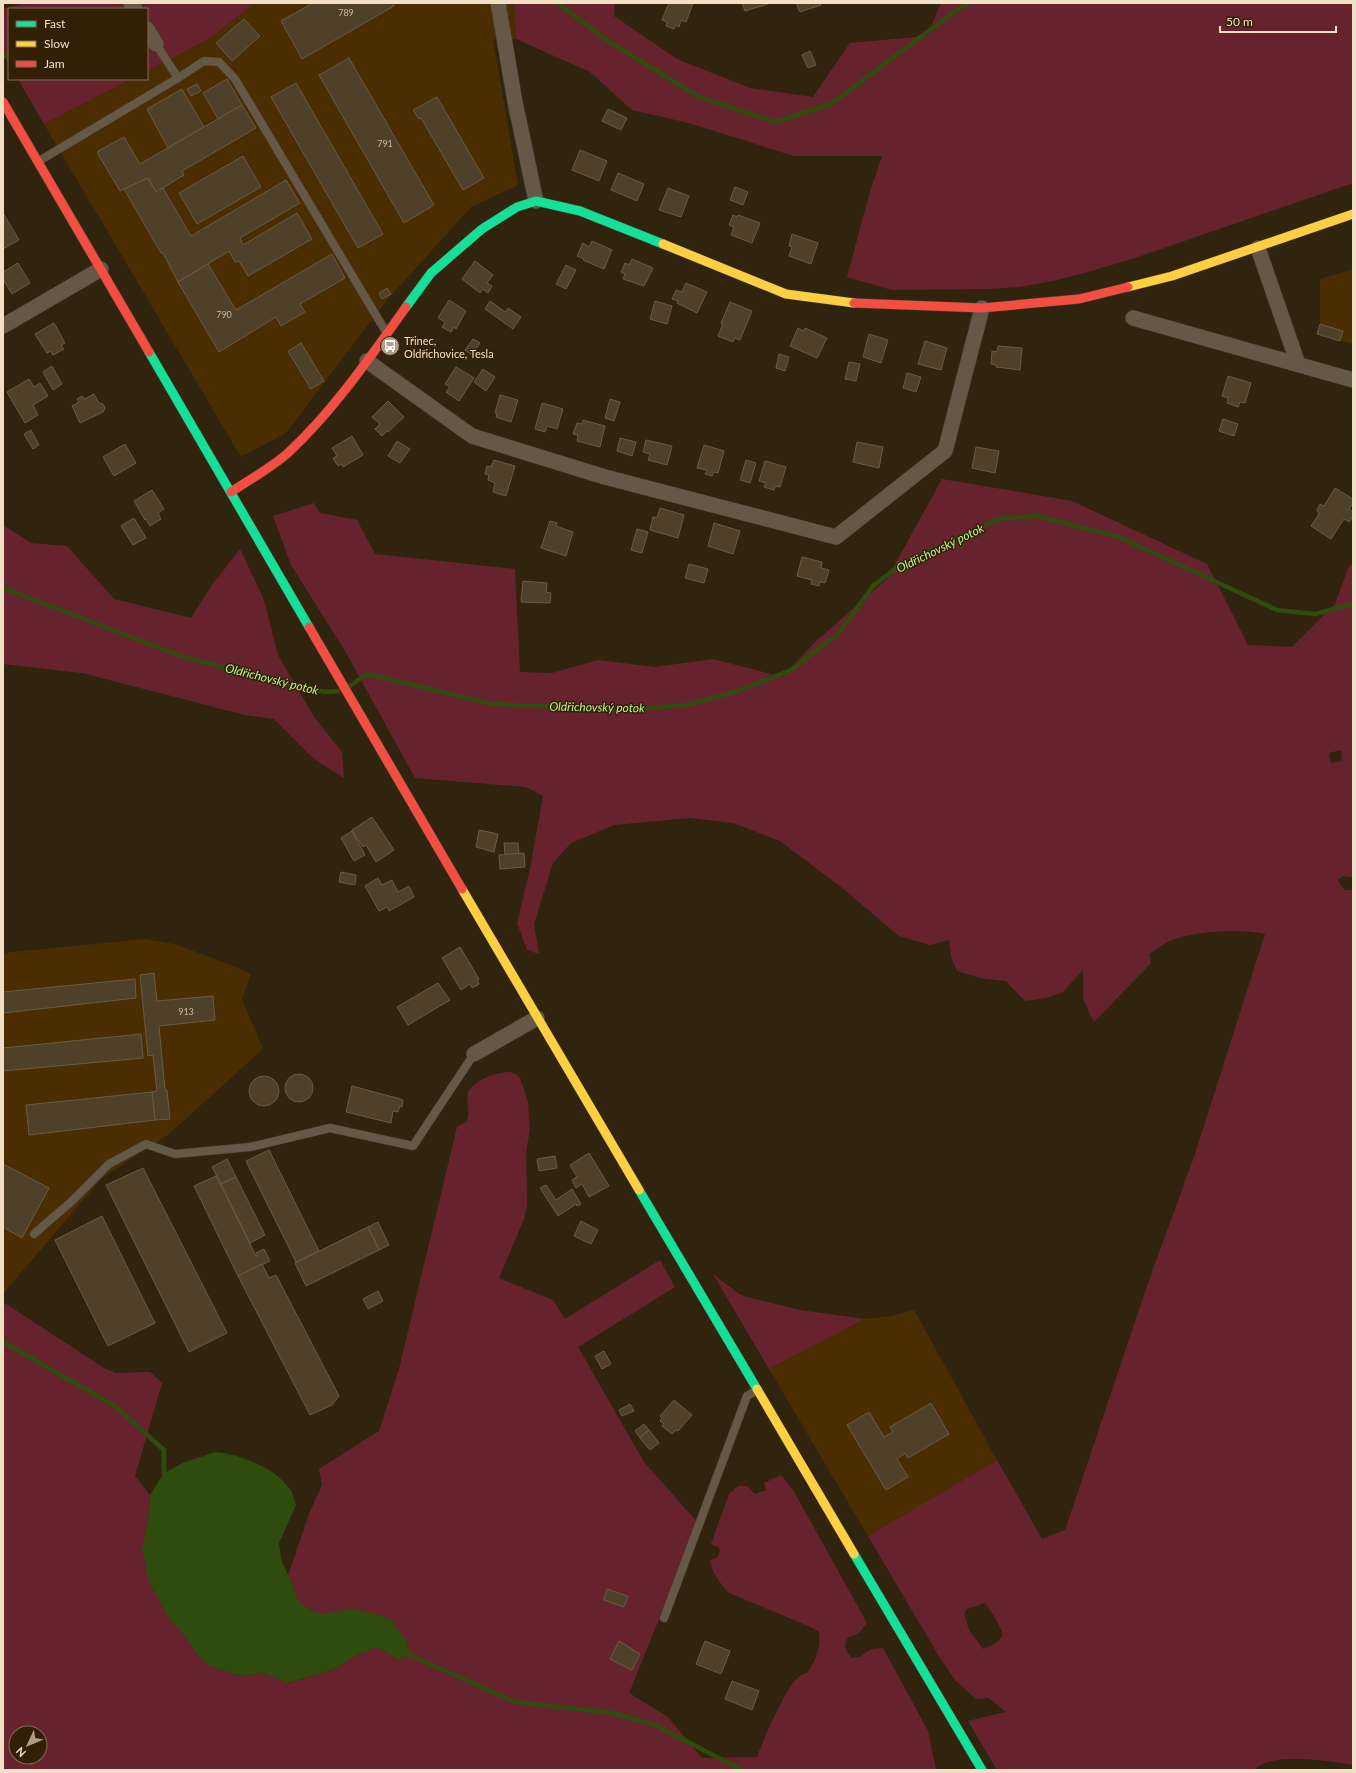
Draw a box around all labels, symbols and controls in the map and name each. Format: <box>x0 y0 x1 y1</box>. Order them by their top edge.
house number: 789 <box>338 7 354 18</box>
legend <box>8 8 148 80</box>
scale bar <box>1220 8 1336 34</box>
text: 50 m <box>1226 14 1253 29</box>
text: Fast <box>44 16 66 31</box>
text: Slow <box>44 36 70 51</box>
text: Jam <box>44 56 65 71</box>
house number: 791 <box>377 138 393 149</box>
house number: 790 <box>216 309 232 320</box>
place label: Třinec, Oldřichovice, Tesla <box>404 334 494 360</box>
bus stop icon: Třinec, Oldřichovice, Tesla <box>379 335 401 357</box>
water label: Oldřichovský potok <box>894 520 987 576</box>
water label: Oldřichovský potok <box>224 660 320 698</box>
water label: Oldřichovský potok <box>549 699 645 715</box>
house number: 913 <box>178 1006 194 1017</box>
north arrow <box>8 1725 48 1765</box>
text: N <box>13 1745 28 1760</box>

